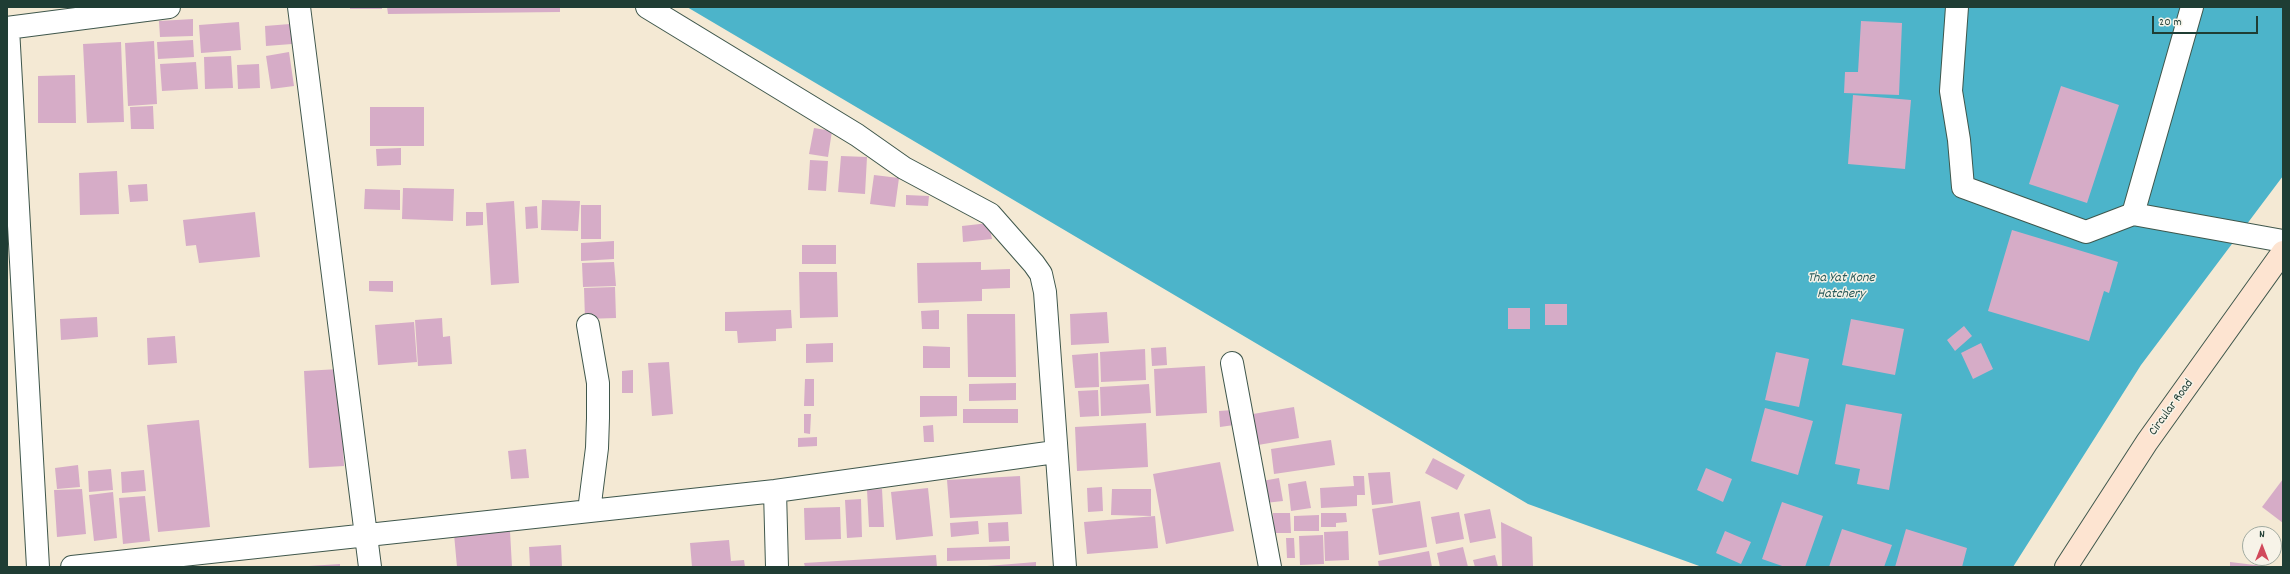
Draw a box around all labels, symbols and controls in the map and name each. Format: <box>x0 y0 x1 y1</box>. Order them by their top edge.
scale bar <box>2154 8 2260 34</box>
text: 20 m <box>2159 14 2182 31</box>
water label: Tha Yat Kone Hatchery <box>1807 271 1875 304</box>
street label: Circular Road <box>2146 377 2198 439</box>
north arrow <box>2242 526 2282 566</box>
text: N <box>2259 527 2265 543</box>

